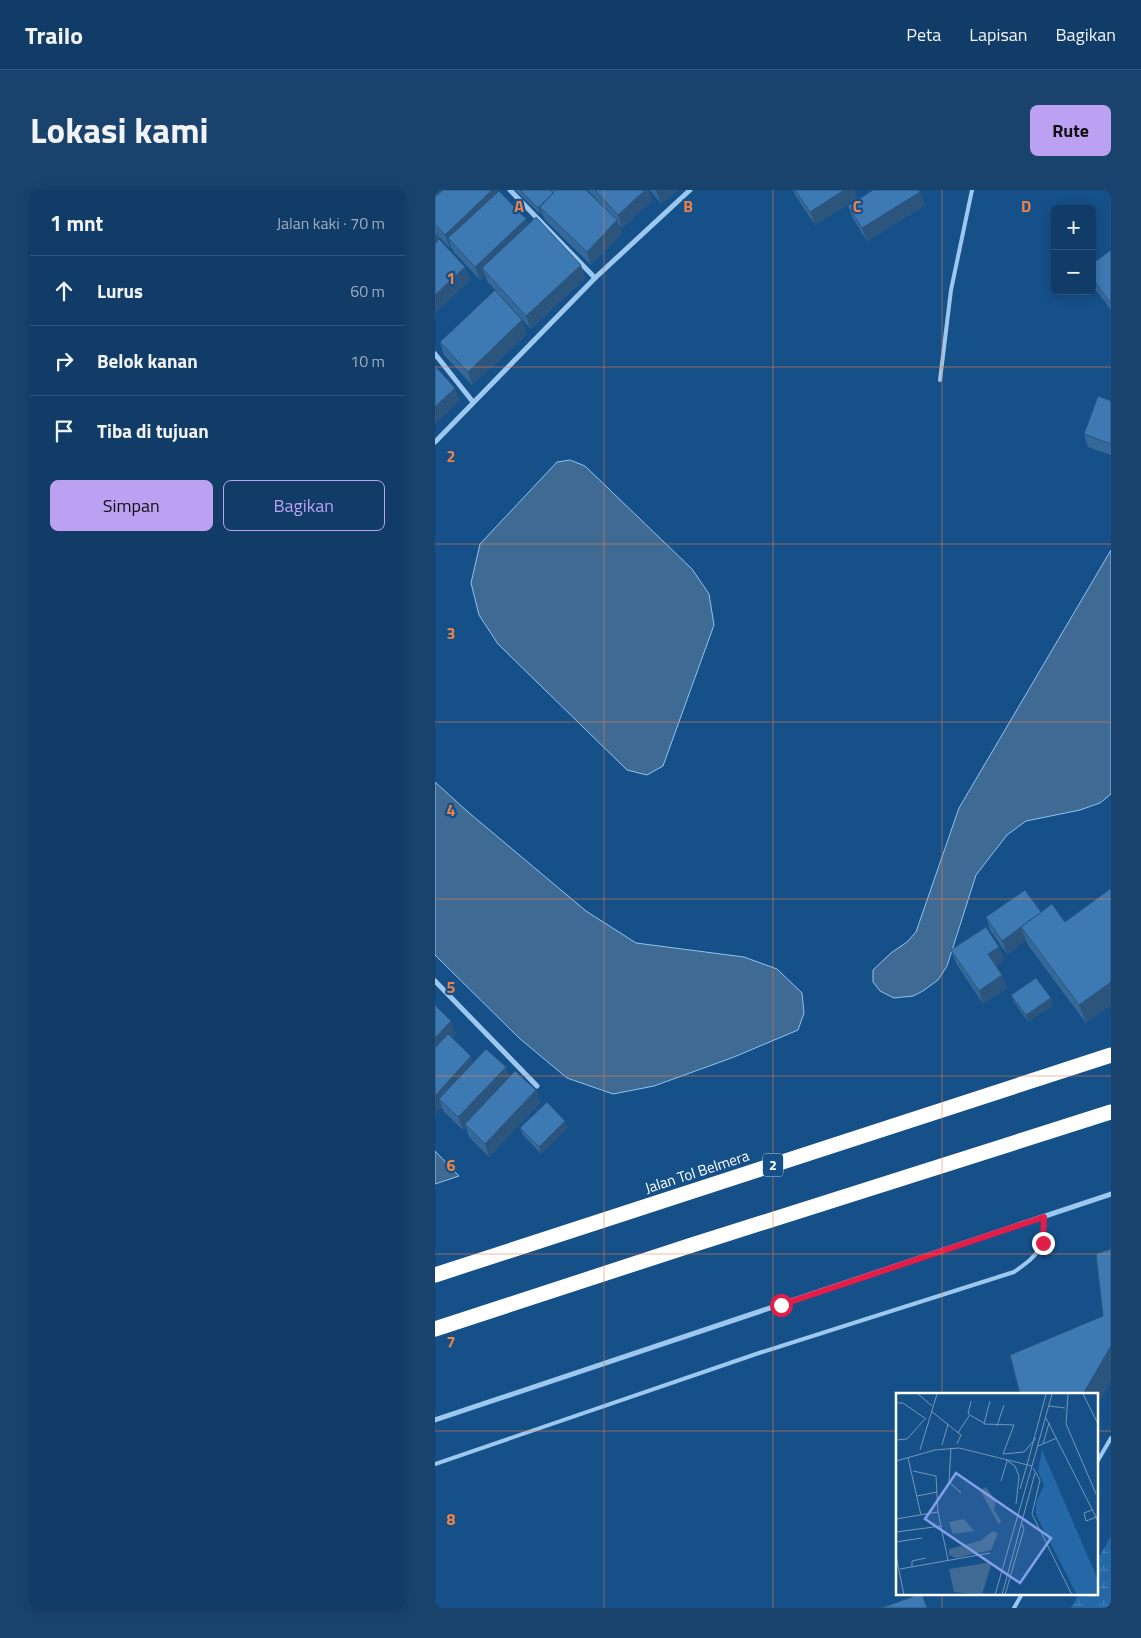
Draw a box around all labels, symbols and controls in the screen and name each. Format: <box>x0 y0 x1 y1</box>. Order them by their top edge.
text: Trailo <box>25 17 83 53</box>
text: Peta <box>906 21 941 48</box>
text: Lapisan <box>969 21 1027 48</box>
text: Bagikan <box>1055 21 1116 48</box>
text: Lokasi kami <box>30 103 209 157</box>
button: Rute <box>1030 105 1111 156</box>
text: A <box>514 194 524 218</box>
text: B <box>683 194 693 218</box>
text: C <box>853 194 862 218</box>
text: D <box>1021 194 1031 218</box>
map controls <box>1051 205 1096 295</box>
button: + <box>1051 205 1096 250</box>
text: 1 mnt <box>50 207 103 239</box>
text: Jalan kaki · 70 m <box>276 211 385 235</box>
button: − <box>1051 250 1096 295</box>
text: 1 <box>447 266 455 290</box>
text: Lurus <box>97 276 143 305</box>
icon: ahead <box>50 277 78 305</box>
text: 60 m <box>350 279 385 303</box>
text: Belok kanan <box>97 346 198 375</box>
icon: right <box>50 347 78 375</box>
text: 10 m <box>350 349 385 373</box>
text: Tiba di tujuan <box>97 416 209 445</box>
icon: arrive <box>50 417 78 445</box>
text: 2 <box>447 444 455 468</box>
button: Simpan <box>50 480 213 531</box>
button: Bagikan <box>223 480 385 531</box>
text: 3 <box>447 621 455 645</box>
text: 4 <box>447 798 456 822</box>
text: 5 <box>447 975 456 999</box>
street label: Jalan Tol Belmera <box>642 1144 752 1199</box>
text: 6 <box>447 1153 456 1177</box>
road number: 2 <box>763 1154 783 1176</box>
route end <box>1032 1232 1055 1255</box>
route start <box>770 1294 793 1317</box>
text: 7 <box>447 1330 455 1354</box>
inset map <box>896 1393 1099 1596</box>
text: 8 <box>447 1507 456 1531</box>

